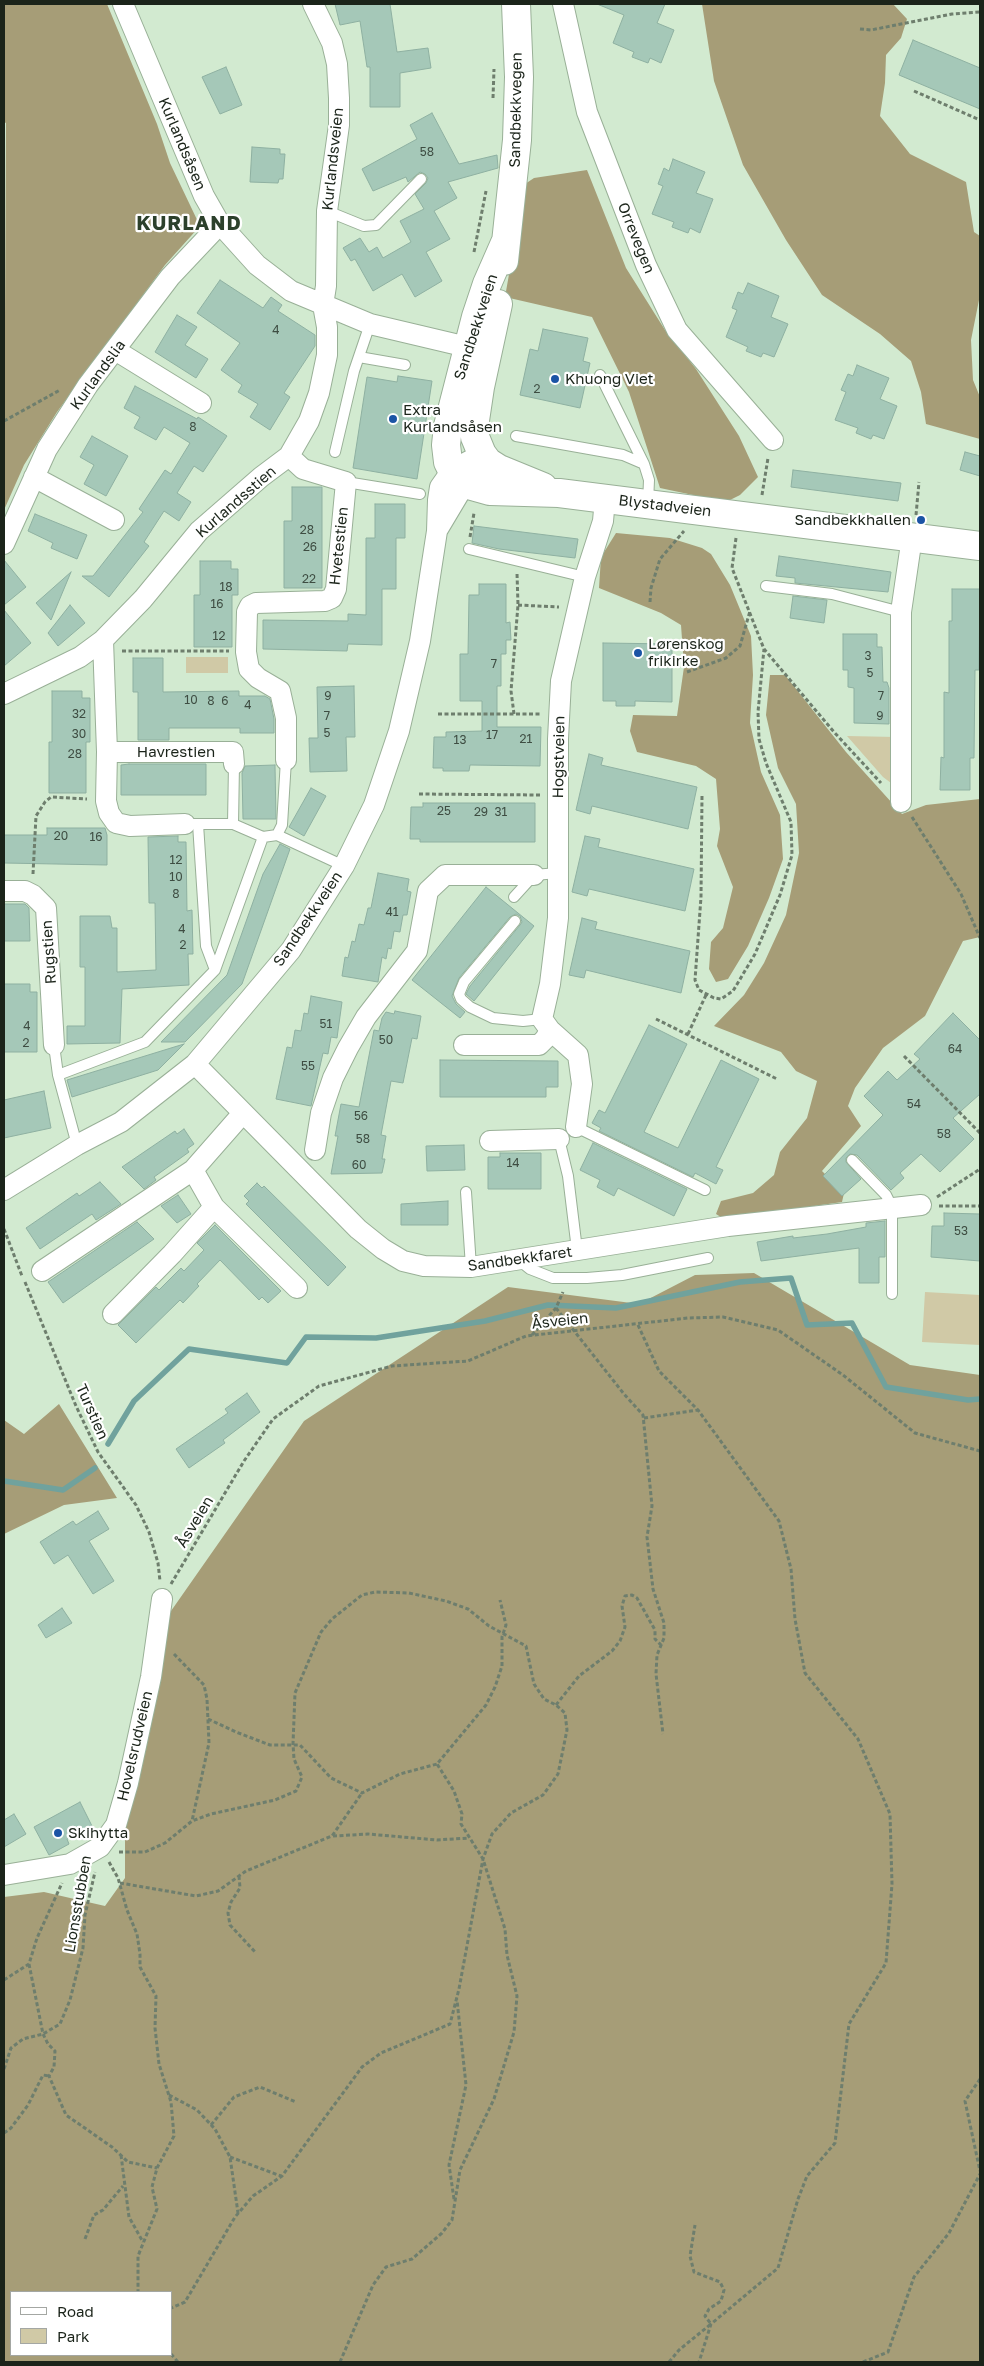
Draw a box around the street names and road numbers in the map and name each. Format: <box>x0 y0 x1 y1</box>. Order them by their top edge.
street label: Sandbekkvegen <box>506 52 526 168</box>
street label: Kurlandsåsen <box>154 95 210 193</box>
street label: Kurlandsveien <box>319 107 347 211</box>
street label: Orrevegen <box>614 200 658 276</box>
street label: Sandbekkveien <box>450 272 502 382</box>
street label: Kurlandslia <box>67 337 129 413</box>
street label: Kurlandsstien <box>192 462 280 542</box>
street label: Blystadveien <box>618 491 712 521</box>
street label: Hvetestien <box>326 506 352 586</box>
street label: Hogstveien <box>549 716 569 798</box>
street label: Havrestien <box>137 743 215 761</box>
street label: Sandbekkveien <box>270 868 346 970</box>
street label: Rugstien <box>38 919 60 985</box>
street label: Sandbekkfaret <box>467 1243 573 1275</box>
street label: Åsveien <box>531 1309 589 1333</box>
street label: Turstien <box>72 1381 112 1443</box>
street label: Åsveien <box>173 1493 217 1551</box>
street label: Hovelsrudveien <box>114 1689 156 1803</box>
street label: Lionsstubben <box>61 1854 95 1954</box>

